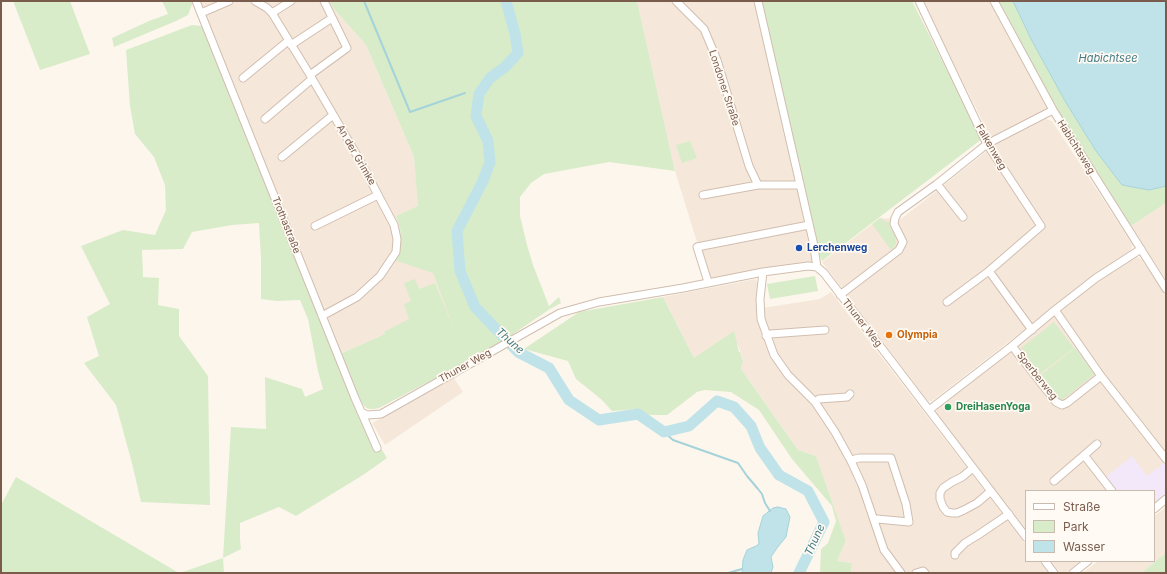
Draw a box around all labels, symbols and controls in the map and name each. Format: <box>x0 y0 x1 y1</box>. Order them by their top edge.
street label: Londoner Straße <box>706 49 742 127</box>
water label: Habichtsee <box>1078 52 1138 66</box>
street label: Habichtsweg <box>1055 118 1097 176</box>
street label: Falkenweg <box>973 122 1009 172</box>
street label: An der Grimke <box>334 123 378 187</box>
street label: Trothastraße <box>269 195 303 255</box>
place label: Lerchenweg <box>807 242 867 254</box>
marker: Lerchenweg <box>794 243 804 253</box>
street label: Thuner Weg <box>839 296 885 350</box>
water label: Thune <box>493 325 527 357</box>
place label: Olympia <box>897 329 937 341</box>
marker: Olympia <box>884 330 894 340</box>
street label: Thuner Weg <box>437 347 493 385</box>
street label: Sperberweg <box>1014 350 1060 402</box>
place label: DreiHasenYoga <box>956 401 1030 413</box>
marker: DreiHasenYoga <box>943 402 953 412</box>
legend <box>1025 490 1155 562</box>
text: Straße <box>1063 499 1100 514</box>
text: Park <box>1063 519 1089 534</box>
water label: Thune <box>802 522 828 558</box>
text: Wasser <box>1063 539 1105 554</box>

